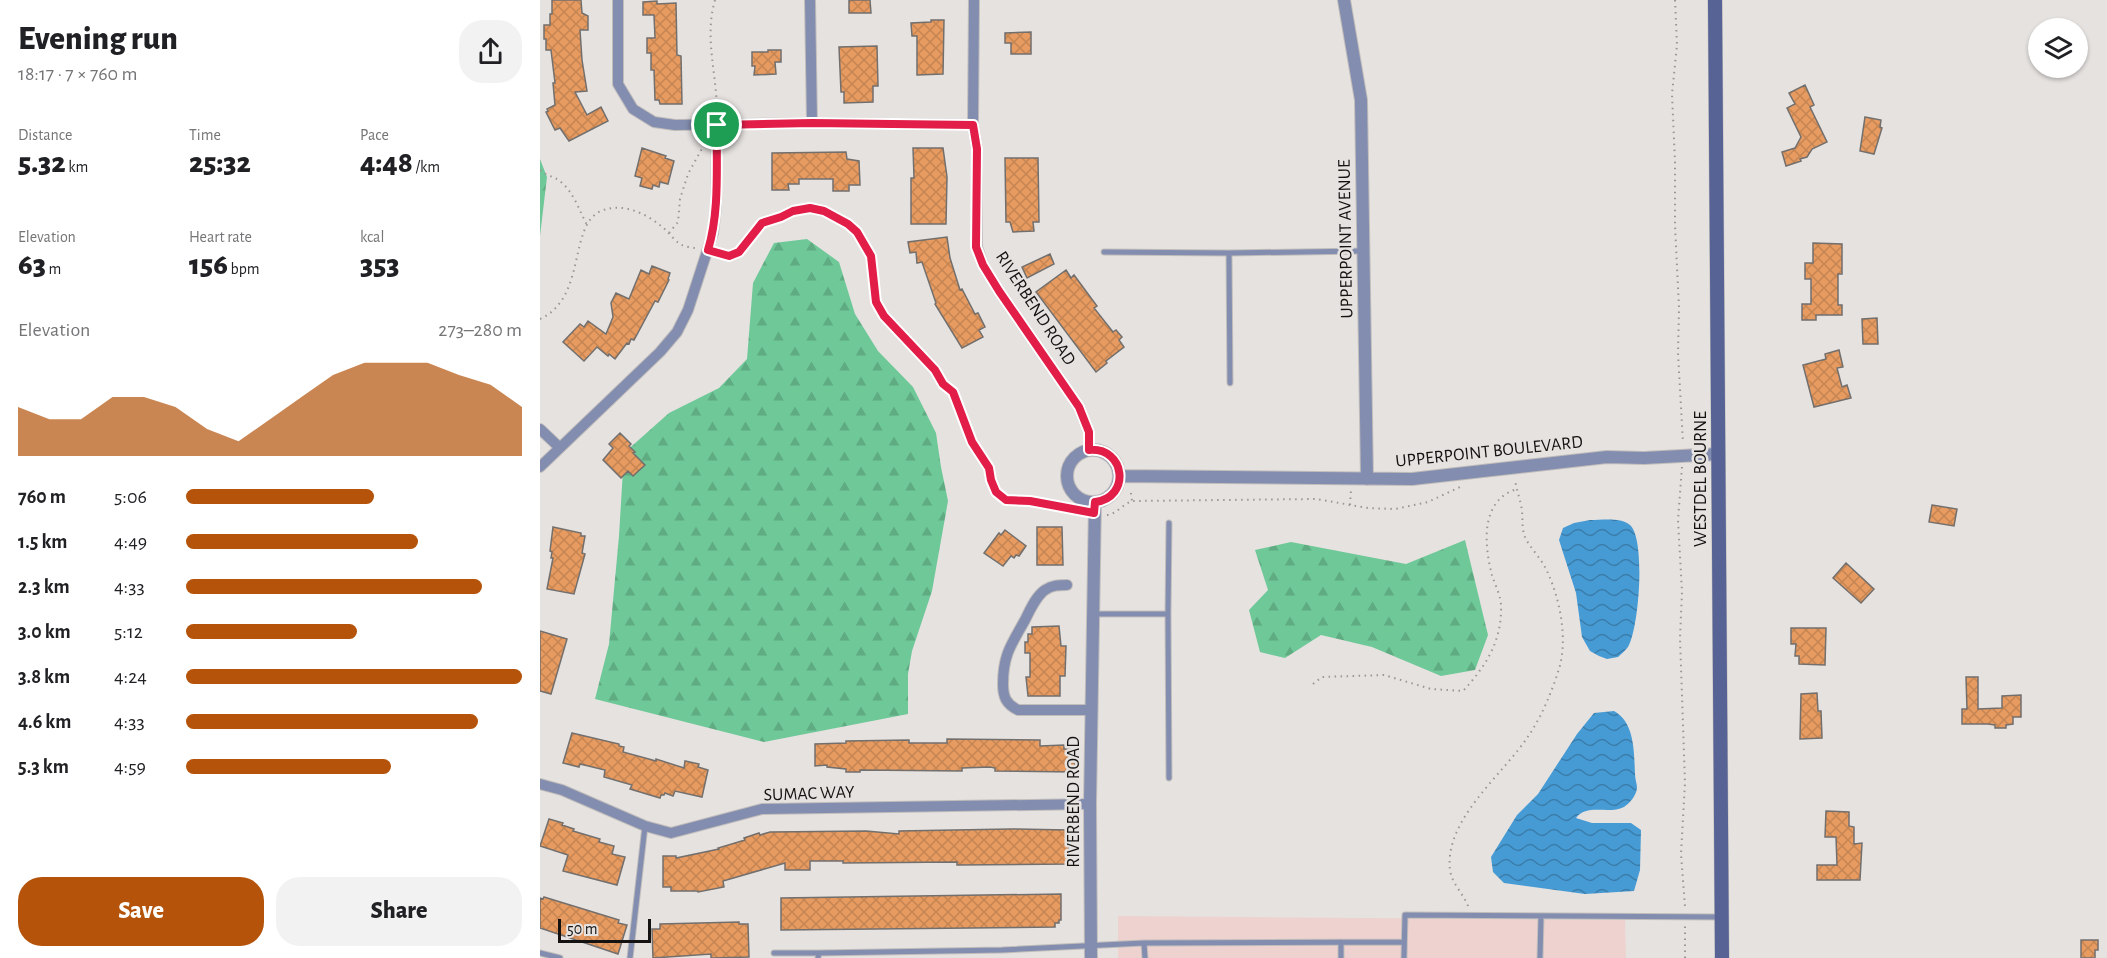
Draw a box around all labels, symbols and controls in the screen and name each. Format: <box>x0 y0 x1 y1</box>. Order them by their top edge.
map controls <box>2028 18 2088 78</box>
button: layers <box>2028 18 2088 78</box>
button: share <box>459 20 522 83</box>
text: Evening run <box>18 23 178 56</box>
text: 18:17 · 7 × 760 m <box>18 64 137 84</box>
pin <box>691 99 742 150</box>
icon: arrive <box>700 108 733 141</box>
text: Distance <box>18 127 72 143</box>
text: Time <box>189 127 221 143</box>
text: Pace <box>360 127 389 143</box>
text: 5.32 <box>18 148 66 178</box>
text: 25:32 <box>189 148 251 178</box>
text: 4:48 <box>360 148 413 178</box>
text: km <box>66 159 88 175</box>
text: /km <box>413 159 440 175</box>
street label: UPPERPOINT AVENUE <box>1336 159 1356 319</box>
text: Elevation <box>18 229 76 245</box>
text: Heart rate <box>189 229 252 245</box>
text: kcal <box>360 229 384 245</box>
street label: RIVERBEND ROAD <box>992 248 1079 369</box>
text: 63 <box>18 250 46 280</box>
text: 156 <box>189 250 228 280</box>
text: 353 <box>360 250 400 280</box>
text: m <box>46 261 61 277</box>
text: bpm <box>228 261 260 277</box>
text: Elevation <box>18 320 90 340</box>
text: 273–280 m <box>438 320 522 340</box>
street label: WESTDEL BOURNE <box>1692 411 1710 547</box>
street label: UPPERPOINT BOULEVARD <box>1394 433 1584 471</box>
text: 760 m <box>18 487 66 507</box>
text: 5:06 <box>114 487 147 507</box>
text: 1.5 km <box>18 532 67 552</box>
text: 4:49 <box>114 532 147 552</box>
text: 2.3 km <box>18 577 70 597</box>
text: 4:33 <box>114 577 145 597</box>
text: 3.0 km <box>18 622 71 642</box>
text: 5:12 <box>114 622 143 642</box>
text: 3.8 km <box>18 667 70 687</box>
text: 4:24 <box>114 667 147 687</box>
text: 4.6 km <box>18 712 71 732</box>
text: 4:33 <box>114 712 145 732</box>
street label: RIVERBEND ROAD <box>1065 736 1083 868</box>
text: 5.3 km <box>18 757 69 777</box>
text: 4:59 <box>114 757 146 777</box>
street label: SUMAC WAY <box>763 783 855 805</box>
button: Save <box>18 877 264 946</box>
button: Share <box>276 877 522 946</box>
scale bar <box>558 916 651 944</box>
text: 50 m <box>567 921 598 937</box>

